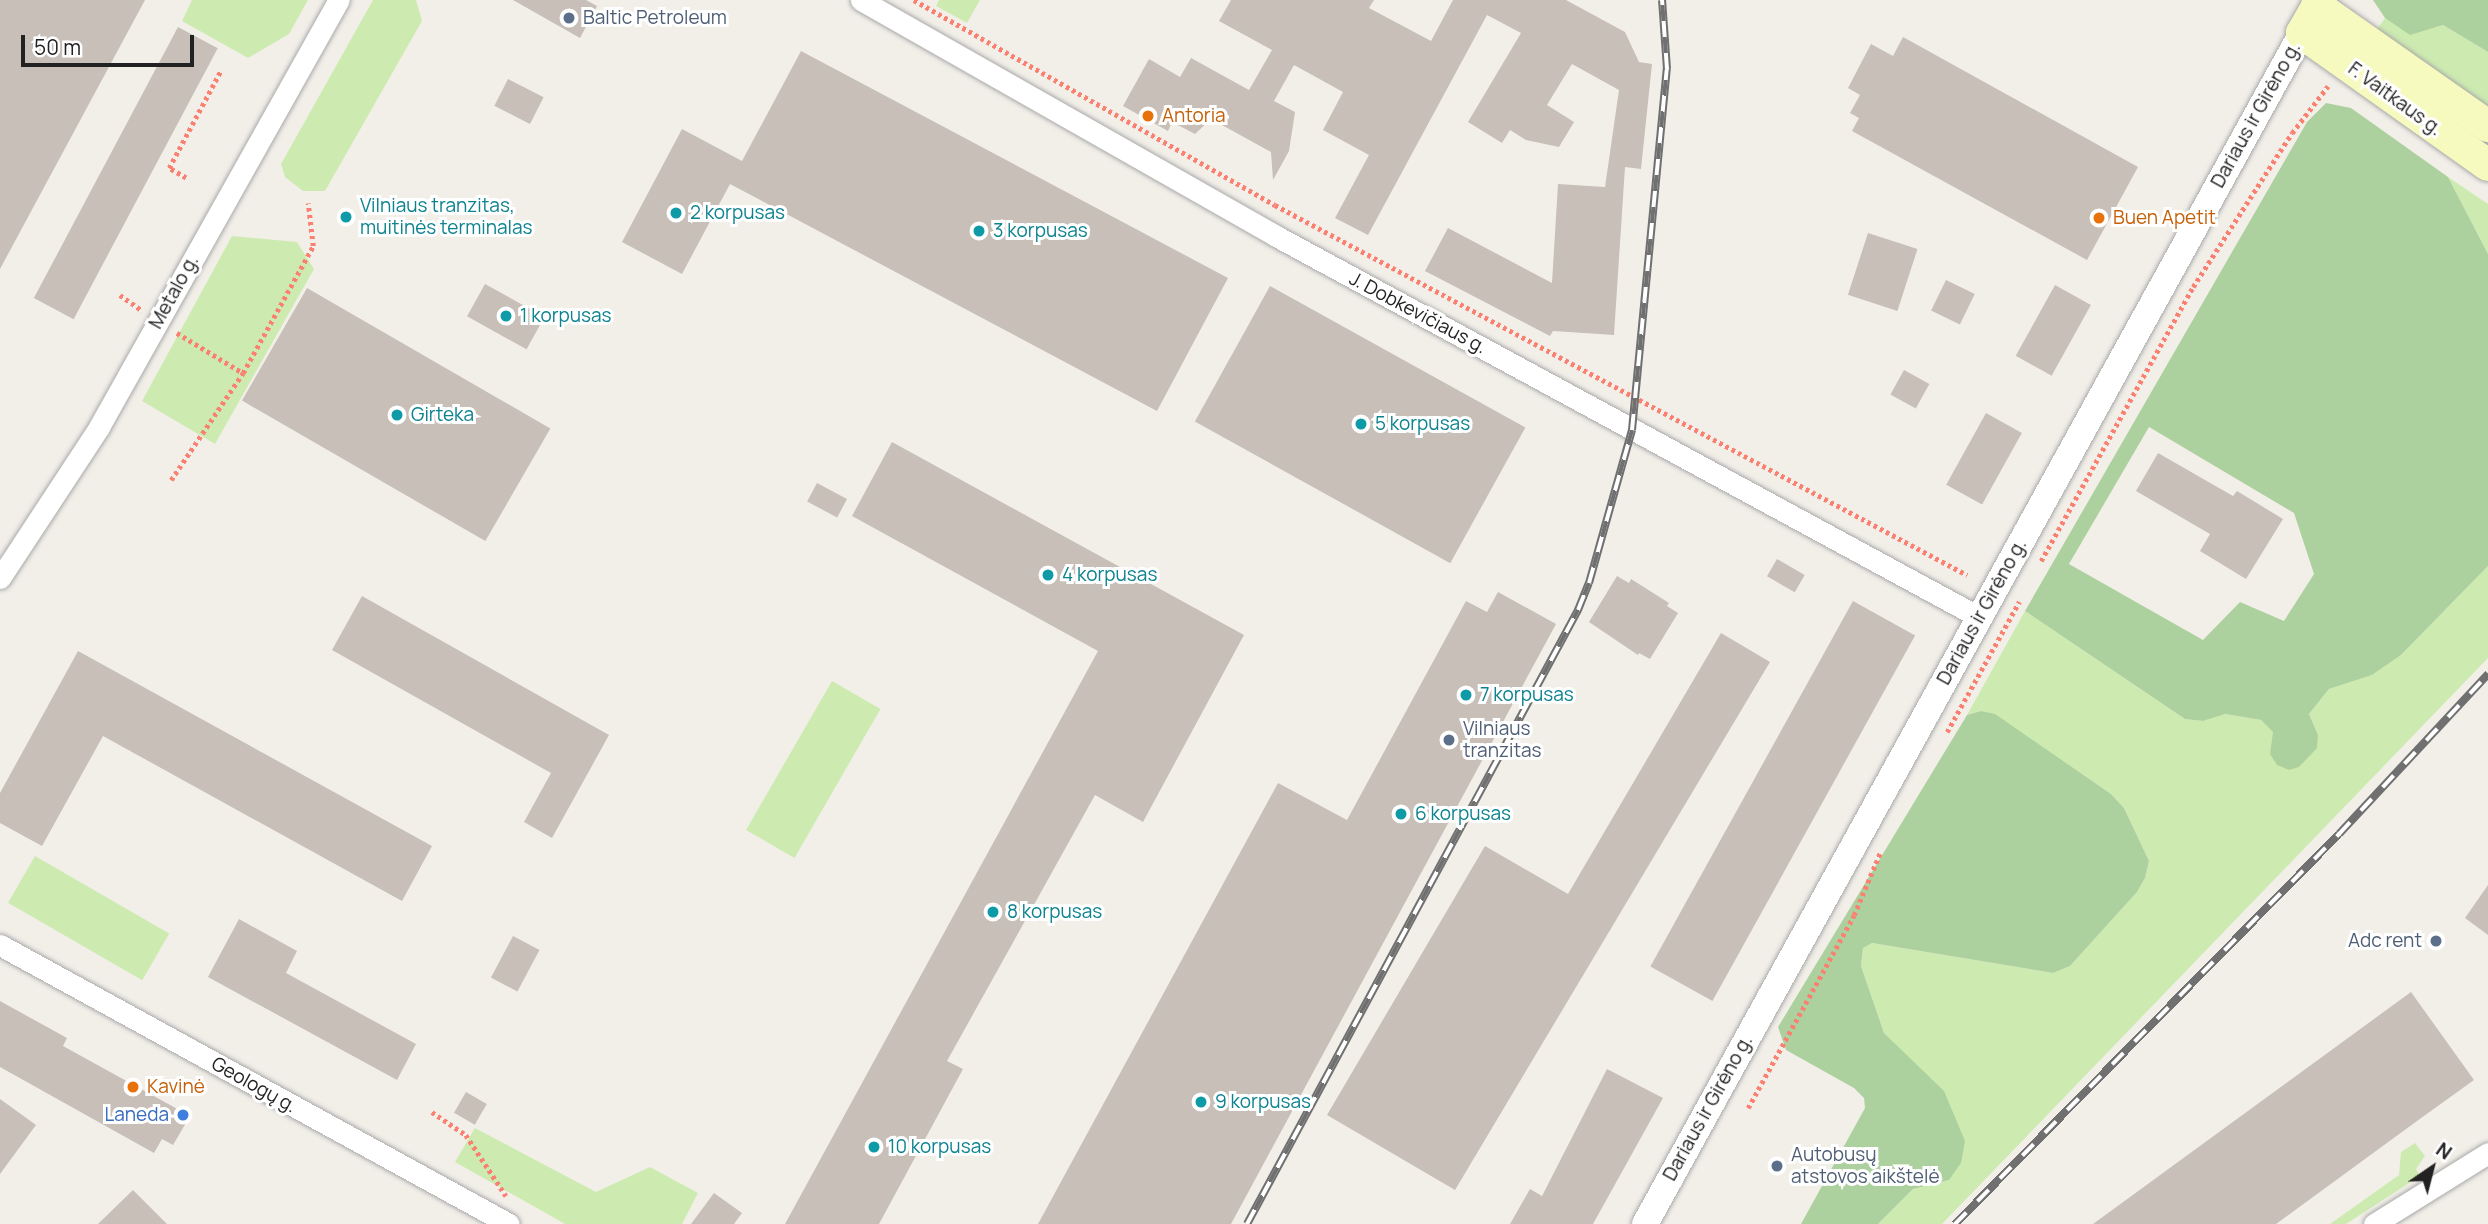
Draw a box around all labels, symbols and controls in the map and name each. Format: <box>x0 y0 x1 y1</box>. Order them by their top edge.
place label: Baltic Petroleum <box>583 7 727 29</box>
marker: Baltic Petroleum <box>561 10 577 26</box>
scale bar <box>24 21 198 65</box>
text: 50 m <box>34 33 81 61</box>
street label: Dariaus ir Girėno g. <box>2206 38 2306 192</box>
street label: F. Vaitkaus g. <box>2344 57 2446 141</box>
place label: Antoria <box>1162 105 1226 127</box>
marker: Antoria <box>1140 108 1156 124</box>
place label: Vilniaus tranzitas, muitinės terminalas <box>360 195 533 239</box>
place label: 2 korpusas <box>690 202 785 224</box>
marker: 2 korpusas <box>668 205 684 221</box>
place label: Buen Apetit <box>2113 207 2216 229</box>
marker: Vilniaus tranzitas, muitinės terminalas <box>338 209 354 225</box>
marker: Buen Apetit <box>2091 210 2107 226</box>
place label: 3 korpusas <box>993 220 1088 242</box>
marker: 3 korpusas <box>971 223 987 239</box>
street label: Metalo g. <box>144 251 204 333</box>
street label: J. Dobkevičiaus g. <box>1345 267 1491 359</box>
place label: 1 korpusas <box>520 305 612 327</box>
marker: 1 korpusas <box>498 308 514 324</box>
place label: Girteka <box>411 404 474 426</box>
marker: Girteka <box>389 407 405 423</box>
place label: 5 korpusas <box>1375 413 1470 435</box>
marker: 5 korpusas <box>1353 416 1369 432</box>
street label: Dariaus ir Girėno g. <box>1932 535 2032 689</box>
place label: 4 korpusas <box>1062 564 1157 586</box>
marker: 4 korpusas <box>1040 567 1056 583</box>
place label: 7 korpusas <box>1480 684 1574 706</box>
marker: 7 korpusas <box>1458 687 1474 703</box>
place label: Vilniaus tranzitas <box>1463 718 1542 762</box>
marker: Vilniaus tranzitas <box>1441 732 1457 748</box>
place label: 6 korpusas <box>1415 803 1511 825</box>
marker: 6 korpusas <box>1393 806 1409 822</box>
place label: 8 korpusas <box>1007 901 1102 923</box>
marker: 8 korpusas <box>985 904 1001 920</box>
place label: Adc rent <box>2348 930 2422 952</box>
marker: Adc rent <box>2428 933 2444 949</box>
street label: Dariaus ir Girėno g. <box>1658 1031 1758 1185</box>
street label: Geologų g. <box>207 1052 301 1118</box>
place label: Kavinė <box>147 1076 205 1098</box>
marker: Kavinė <box>125 1079 141 1095</box>
place label: 9 korpusas <box>1215 1091 1311 1113</box>
marker: 9 korpusas <box>1193 1094 1209 1110</box>
place label: Laneda <box>105 1104 169 1126</box>
marker: Laneda <box>175 1107 191 1123</box>
north arrow <box>2397 1133 2467 1203</box>
place label: 10 korpusas <box>888 1136 991 1158</box>
text: N <box>2431 1136 2457 1165</box>
marker: 10 korpusas <box>866 1139 882 1155</box>
place label: Autobusų atstovos aikštelė <box>1791 1144 1939 1188</box>
marker: Autobusų atstovos aikštelė <box>1769 1158 1785 1174</box>

